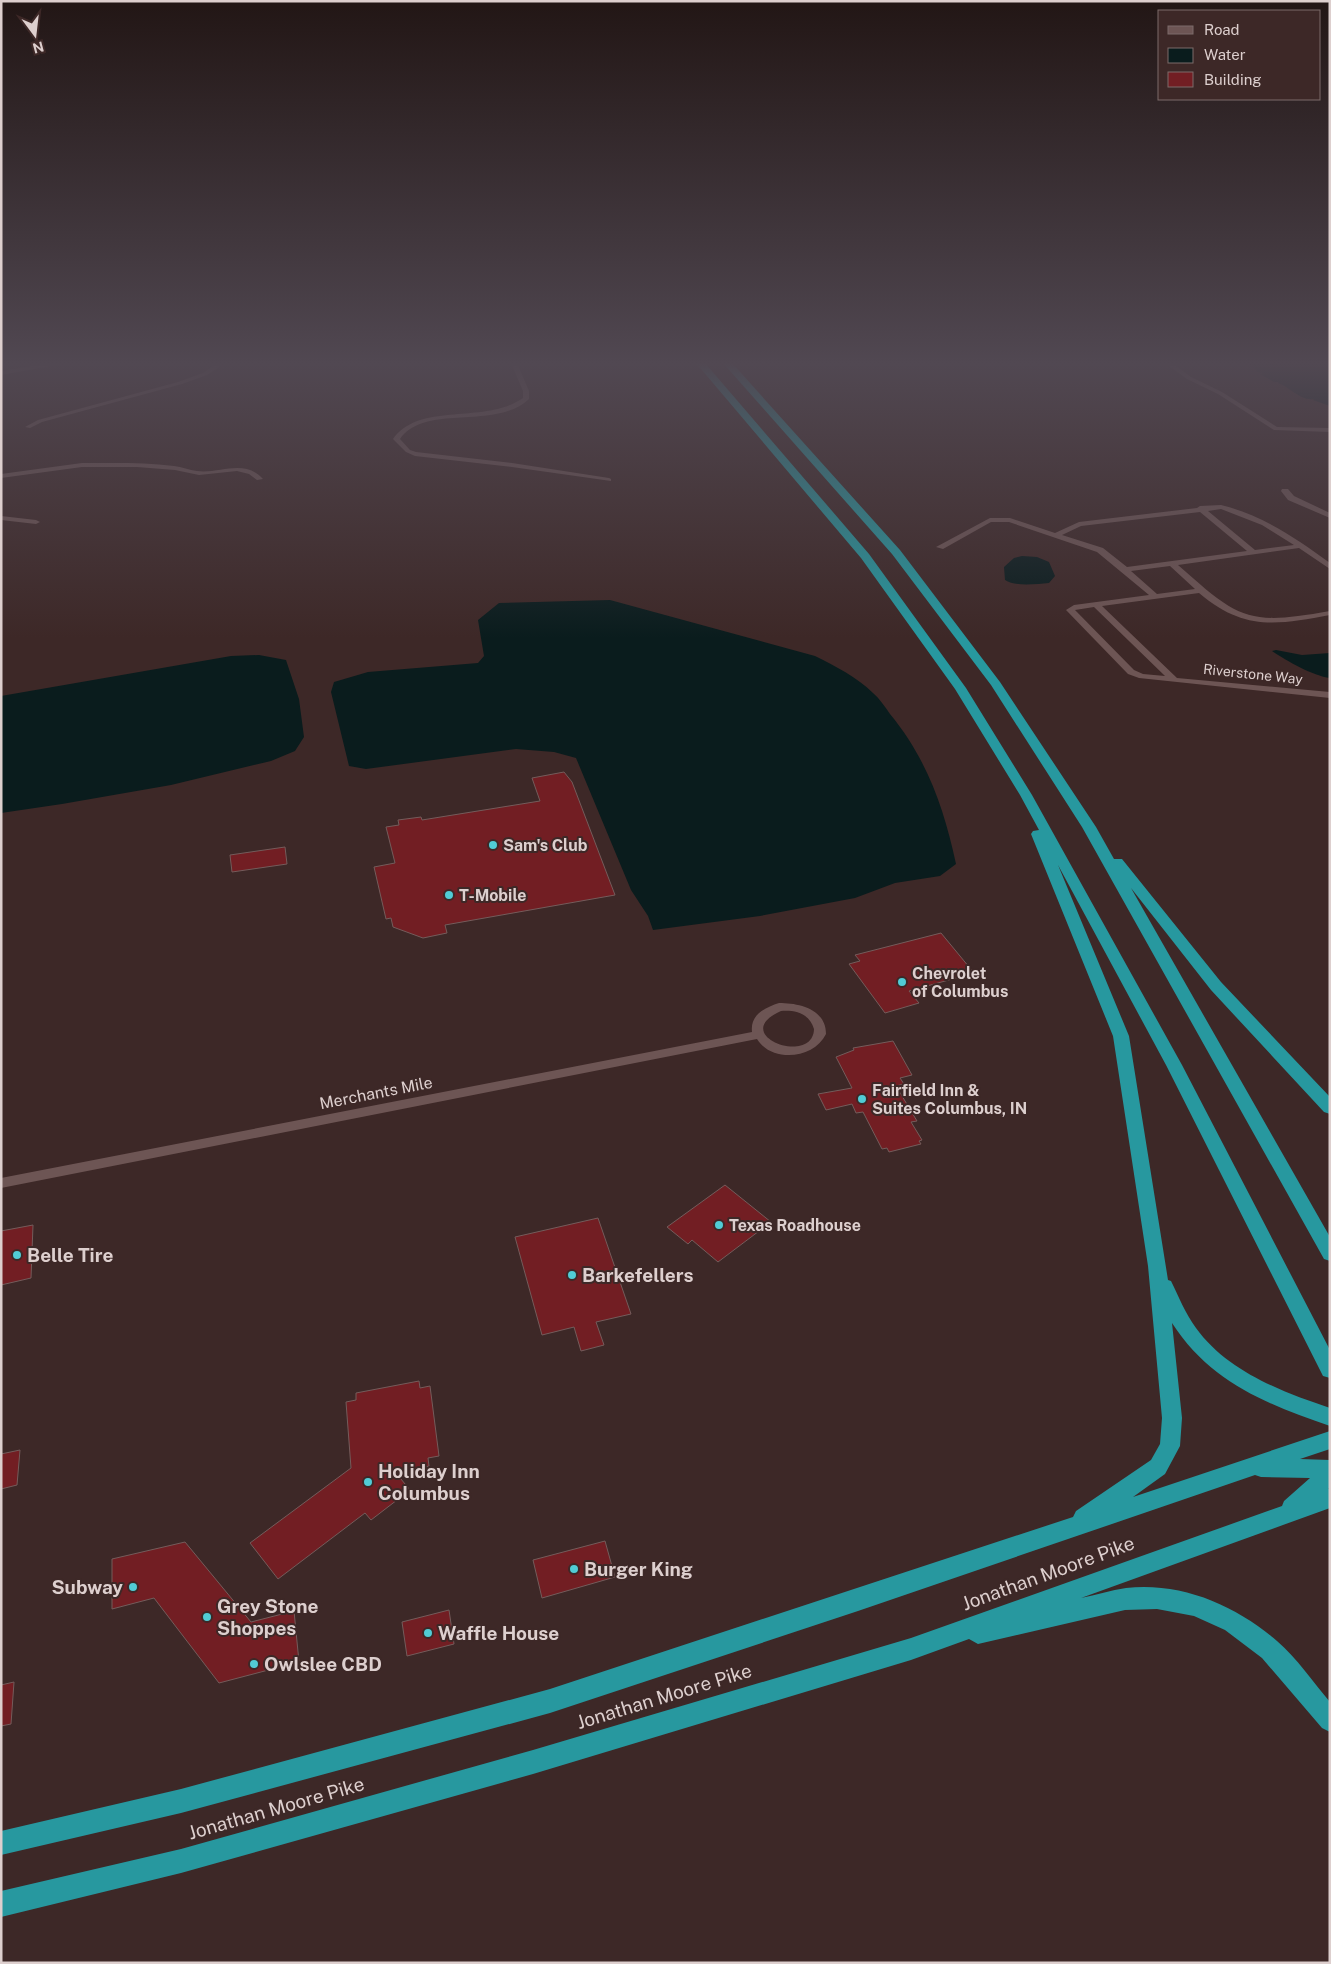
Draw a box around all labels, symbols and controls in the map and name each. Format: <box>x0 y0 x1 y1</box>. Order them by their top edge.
north arrow <box>10 10 60 60</box>
legend <box>1158 10 1321 100</box>
text: Road <box>1204 21 1240 38</box>
text: N <box>31 38 46 57</box>
text: Water <box>1204 46 1246 63</box>
text: Building <box>1204 71 1262 88</box>
street label: Riverstone Way <box>1202 661 1304 687</box>
place label: Sam's Club <box>503 836 588 855</box>
marker: Sam's Club <box>487 839 499 851</box>
place label: T-Mobile <box>459 886 526 905</box>
marker: T-Mobile <box>443 889 455 901</box>
place label: Chevrolet of Columbus <box>912 964 1008 1001</box>
marker: Chevrolet of Columbus <box>896 976 908 988</box>
street label: Merchants Mile <box>318 1073 434 1113</box>
place label: Fairfield Inn & Suites Columbus, IN <box>872 1081 1027 1118</box>
marker: Fairfield Inn & Suites Columbus, IN <box>856 1093 868 1105</box>
place label: Texas Roadhouse <box>729 1216 861 1235</box>
marker: Texas Roadhouse <box>713 1219 725 1231</box>
place label: Belle Tire <box>27 1244 114 1266</box>
marker: Belle Tire <box>11 1249 23 1261</box>
place label: Barkefellers <box>582 1264 694 1286</box>
marker: Barkefellers <box>566 1269 578 1281</box>
place label: Holiday Inn Columbus <box>378 1460 480 1504</box>
marker: Holiday Inn Columbus <box>362 1476 374 1488</box>
street label: Jonathan Moore Pike <box>959 1532 1137 1614</box>
place label: Burger King <box>584 1558 693 1580</box>
marker: Burger King <box>568 1563 580 1575</box>
place label: Subway <box>51 1576 123 1598</box>
marker: Subway <box>127 1581 139 1593</box>
place label: Grey Stone Shoppes <box>217 1595 318 1639</box>
marker: Grey Stone Shoppes <box>201 1611 213 1623</box>
place label: Waffle House <box>438 1622 559 1644</box>
marker: Waffle House <box>422 1627 434 1639</box>
place label: Owlslee CBD <box>264 1653 382 1675</box>
marker: Owlslee CBD <box>248 1658 260 1670</box>
street label: Jonathan Moore Pike <box>574 1659 754 1733</box>
street label: Jonathan Moore Pike <box>185 1772 367 1844</box>

